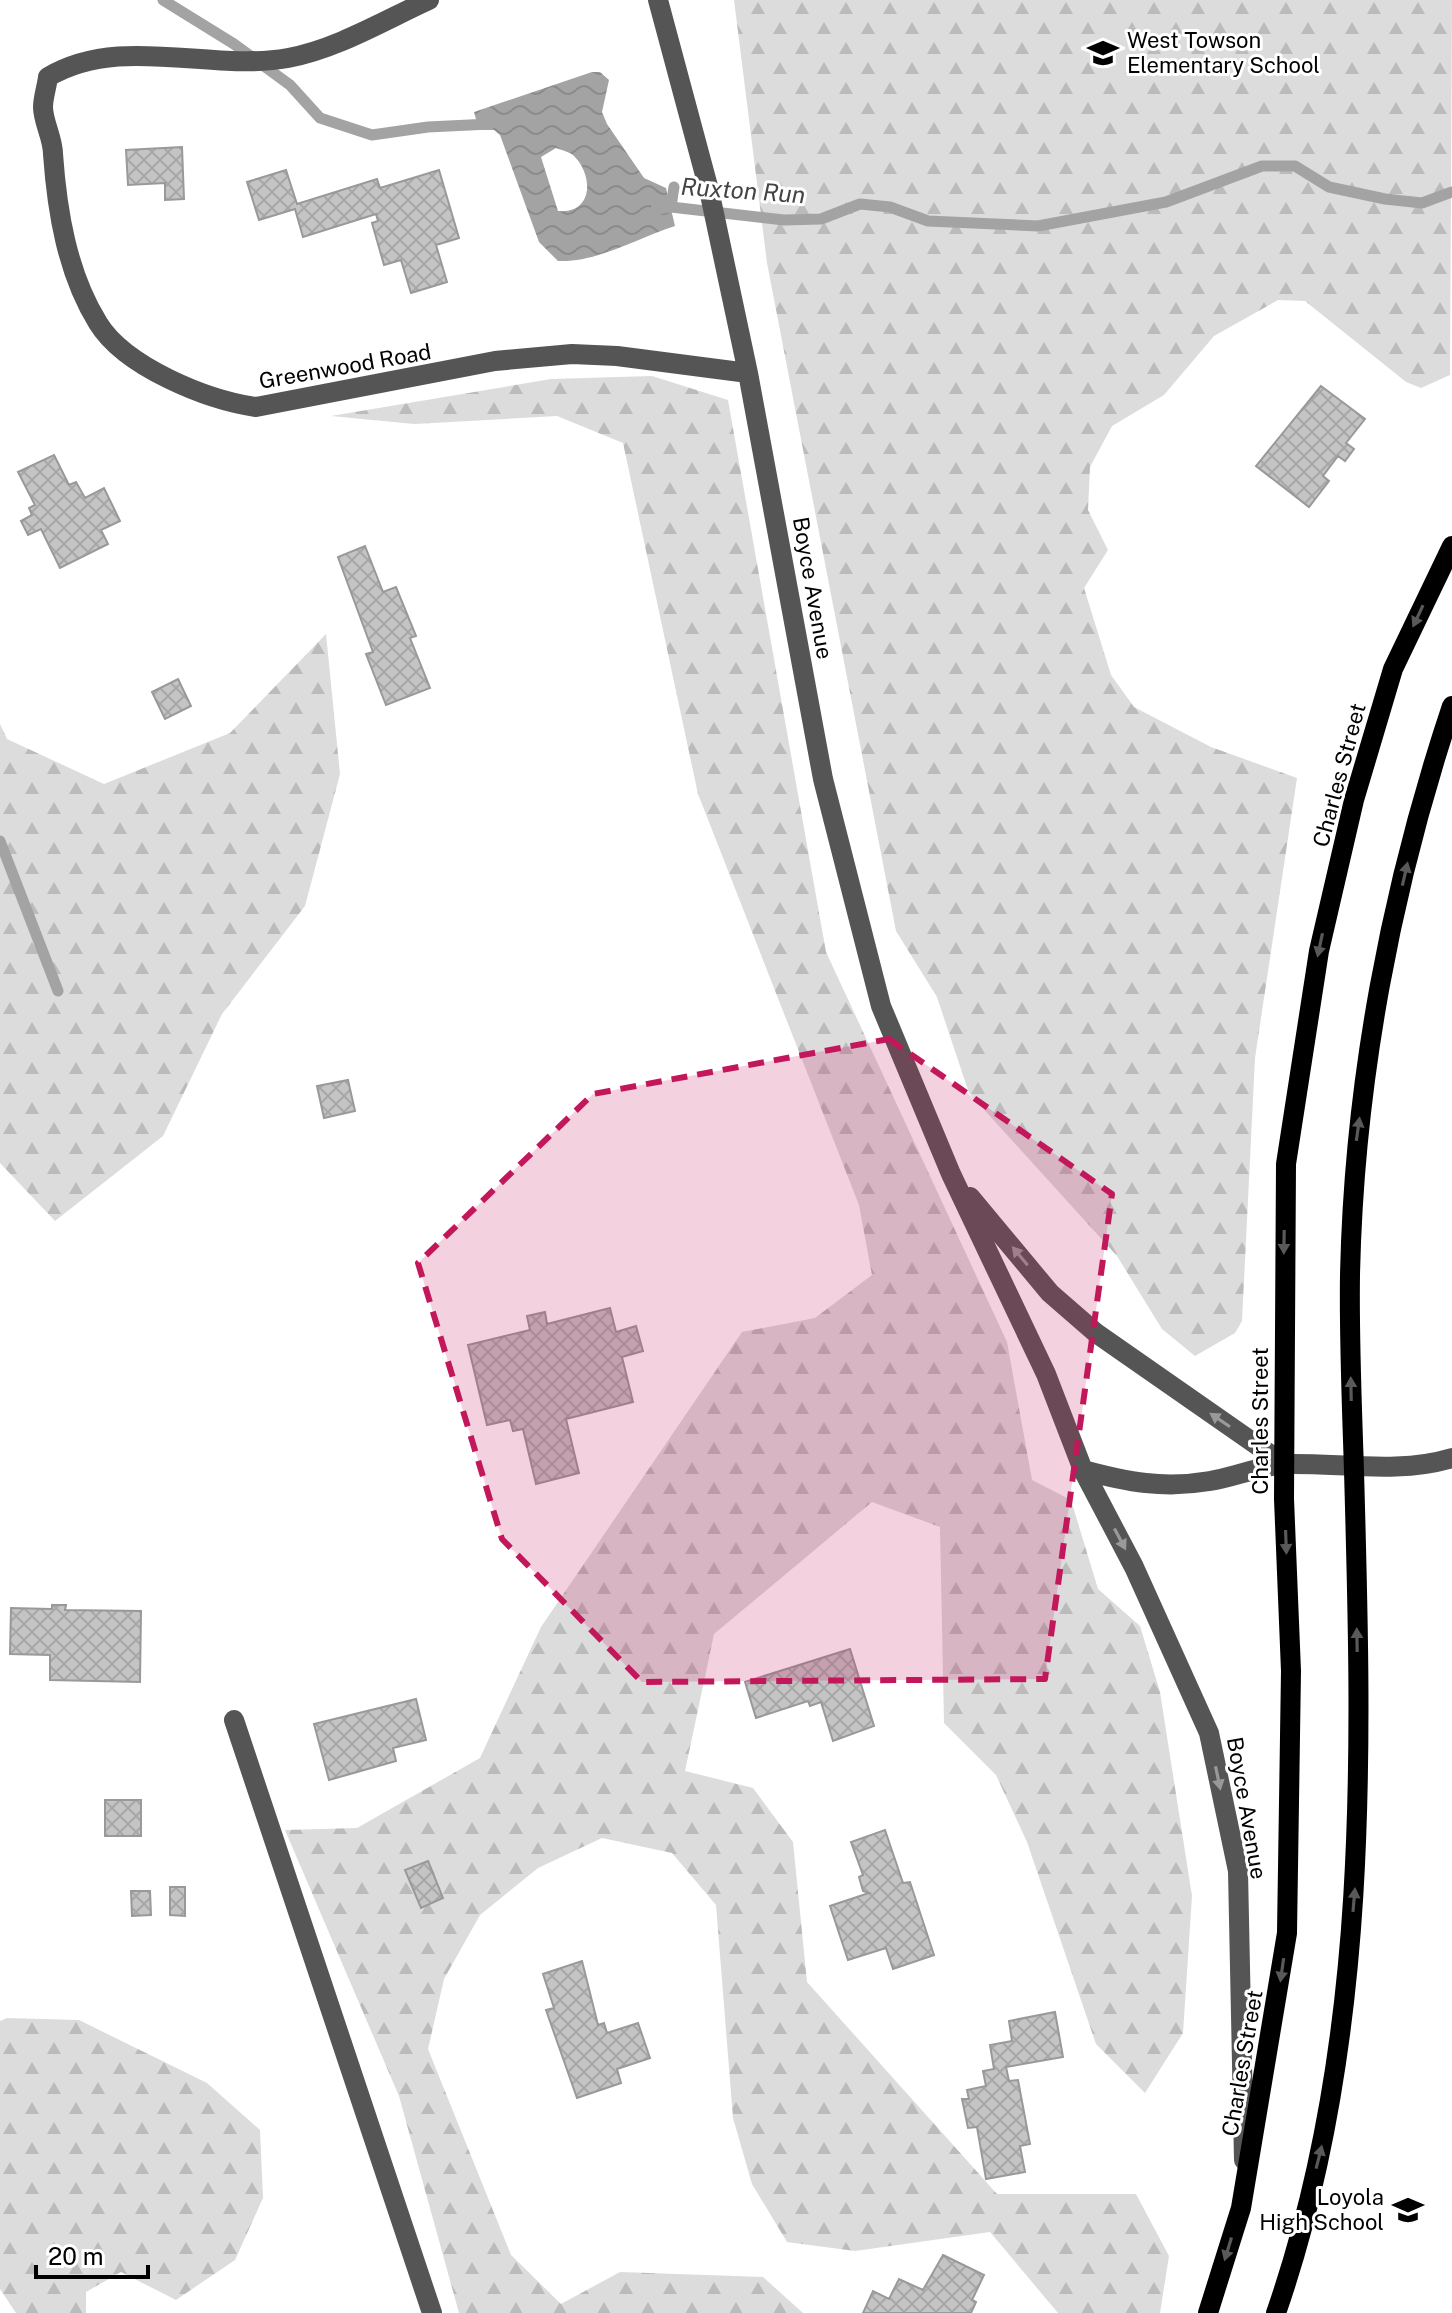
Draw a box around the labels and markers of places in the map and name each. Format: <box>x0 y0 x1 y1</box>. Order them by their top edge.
place label: West Towson Elementary School <box>1127 27 1320 78</box>
school or university icon: West Towson Elementary School <box>1086 36 1120 70</box>
place label: Loyola High School <box>1259 2184 1384 2235</box>
school or university icon: Loyola High School <box>1391 2193 1425 2227</box>

